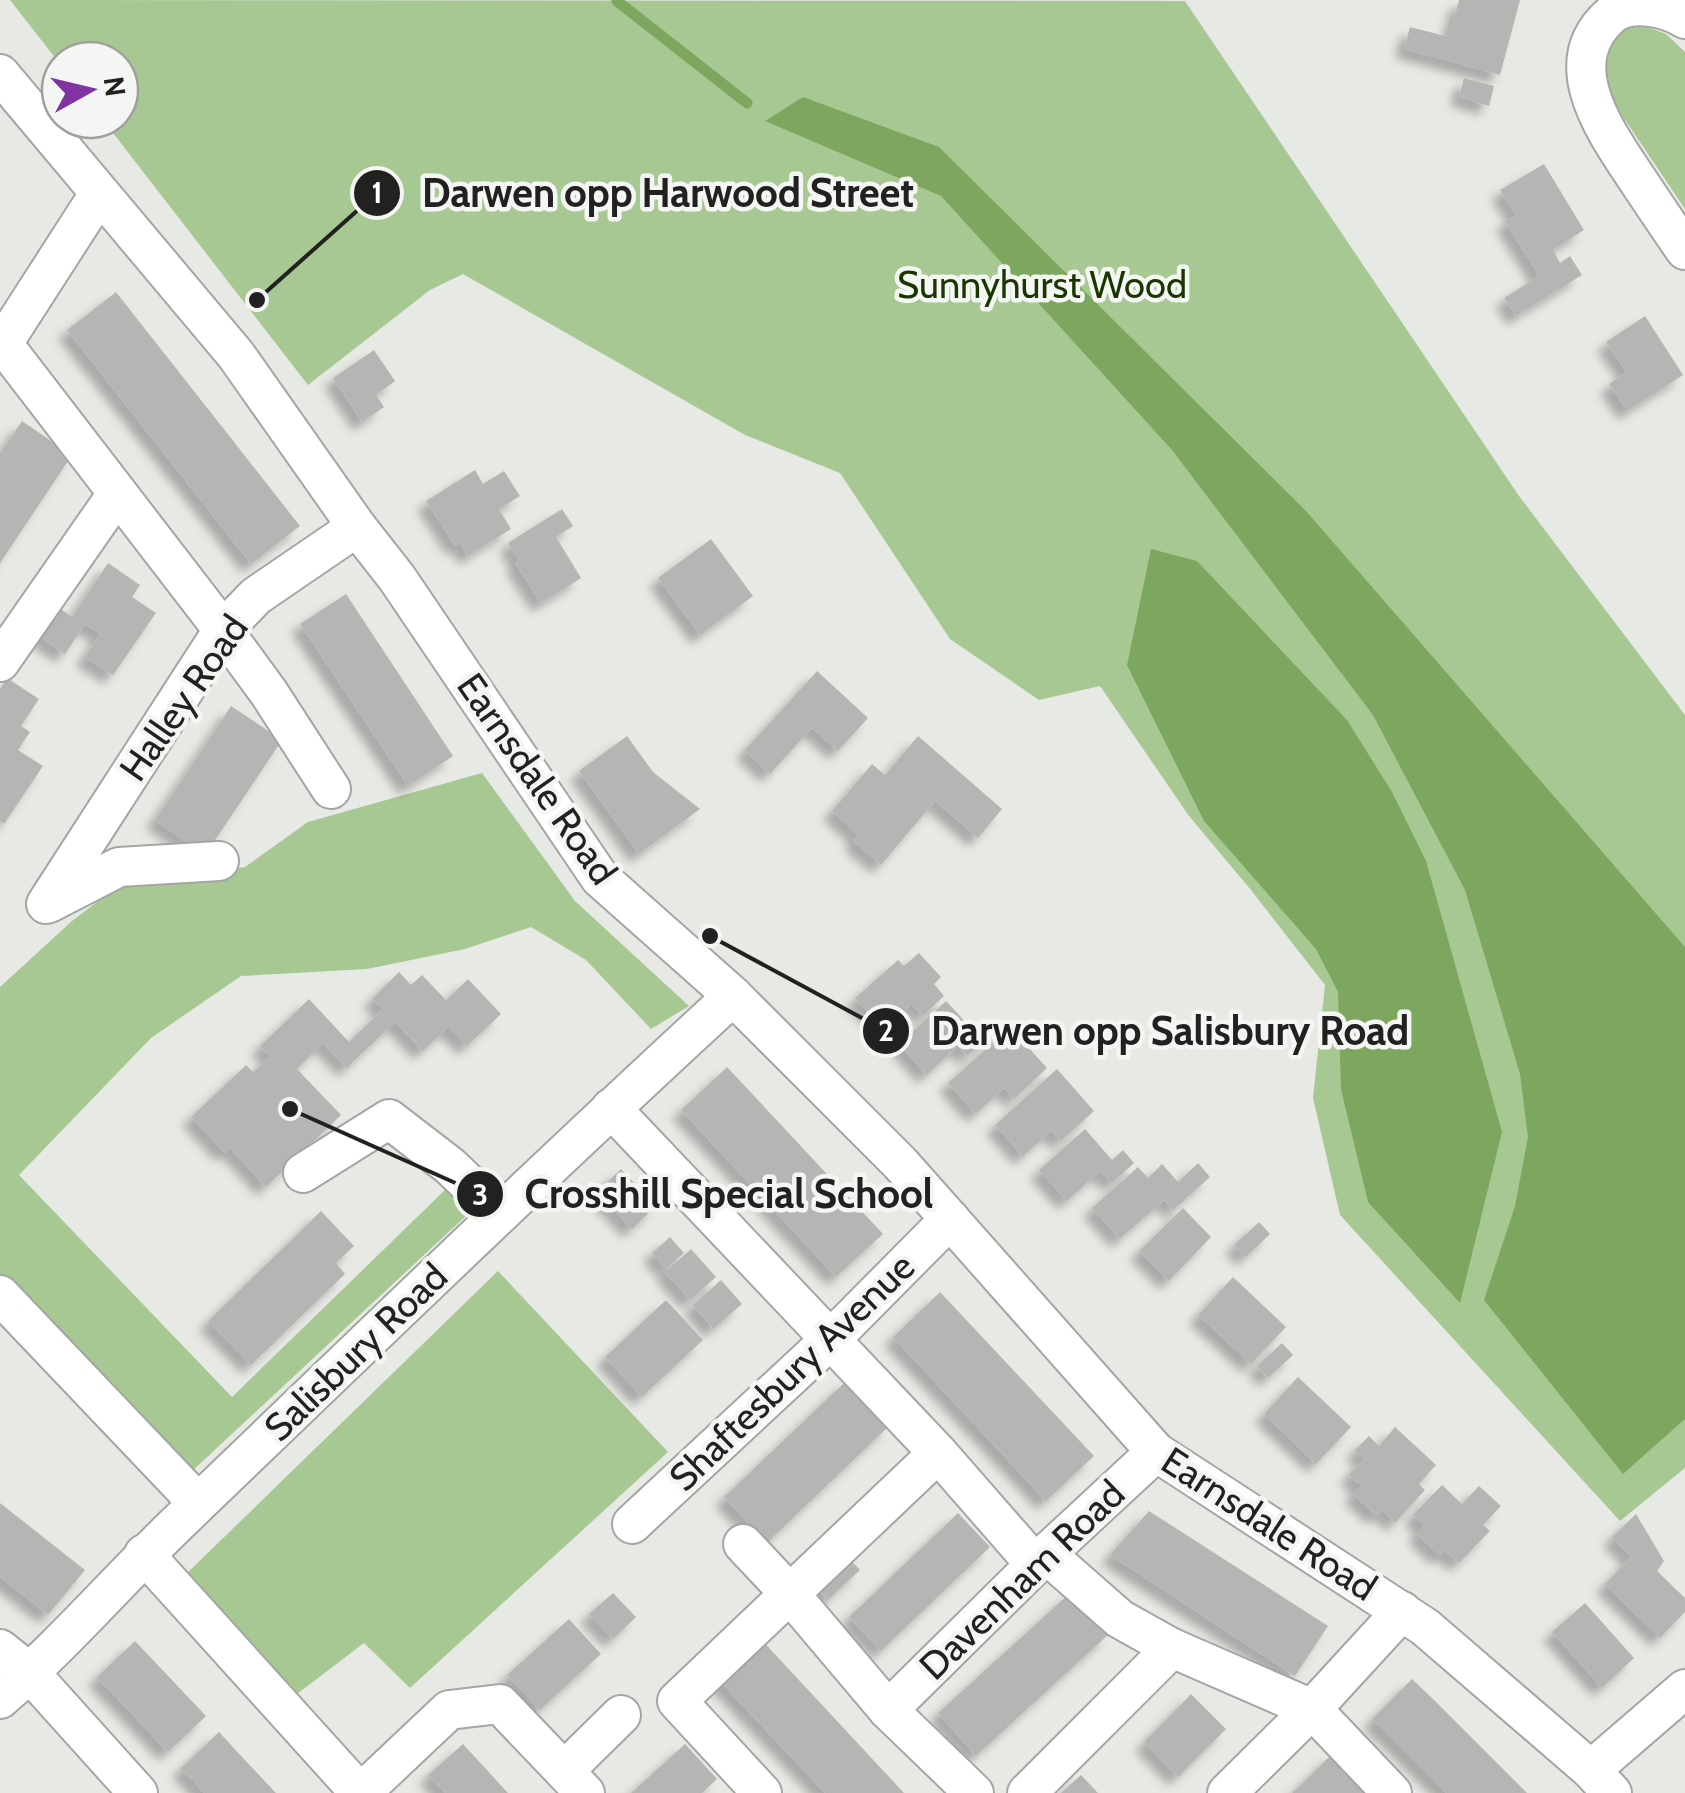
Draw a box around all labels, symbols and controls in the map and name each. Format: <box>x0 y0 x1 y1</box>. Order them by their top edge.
north arrow <box>40 40 140 140</box>
text: N <box>97 74 133 99</box>
callout: Darwen opp Harwood Street <box>352 158 934 228</box>
text: Darwen opp Harwood Street <box>422 168 914 217</box>
text: 1 <box>371 174 383 211</box>
park label: Sunnyhurst Wood <box>897 261 1187 308</box>
street label: Halley Road <box>109 606 258 790</box>
street label: Earnsdale Road <box>447 664 627 893</box>
callout: Darwen opp Salisbury Road <box>861 996 1429 1066</box>
text: Darwen opp Salisbury Road <box>931 1006 1409 1055</box>
text: 2 <box>878 1012 894 1049</box>
callout: Crosshill Special School <box>455 1159 954 1229</box>
text: Crosshill Special School <box>525 1169 933 1218</box>
text: 3 <box>472 1176 488 1213</box>
street label: Shaftesbury Avenue <box>659 1243 924 1500</box>
street label: Salisbury Road <box>254 1253 457 1451</box>
street label: Earnsdale Road <box>1153 1437 1386 1611</box>
street label: Davenham Road <box>909 1470 1134 1689</box>

